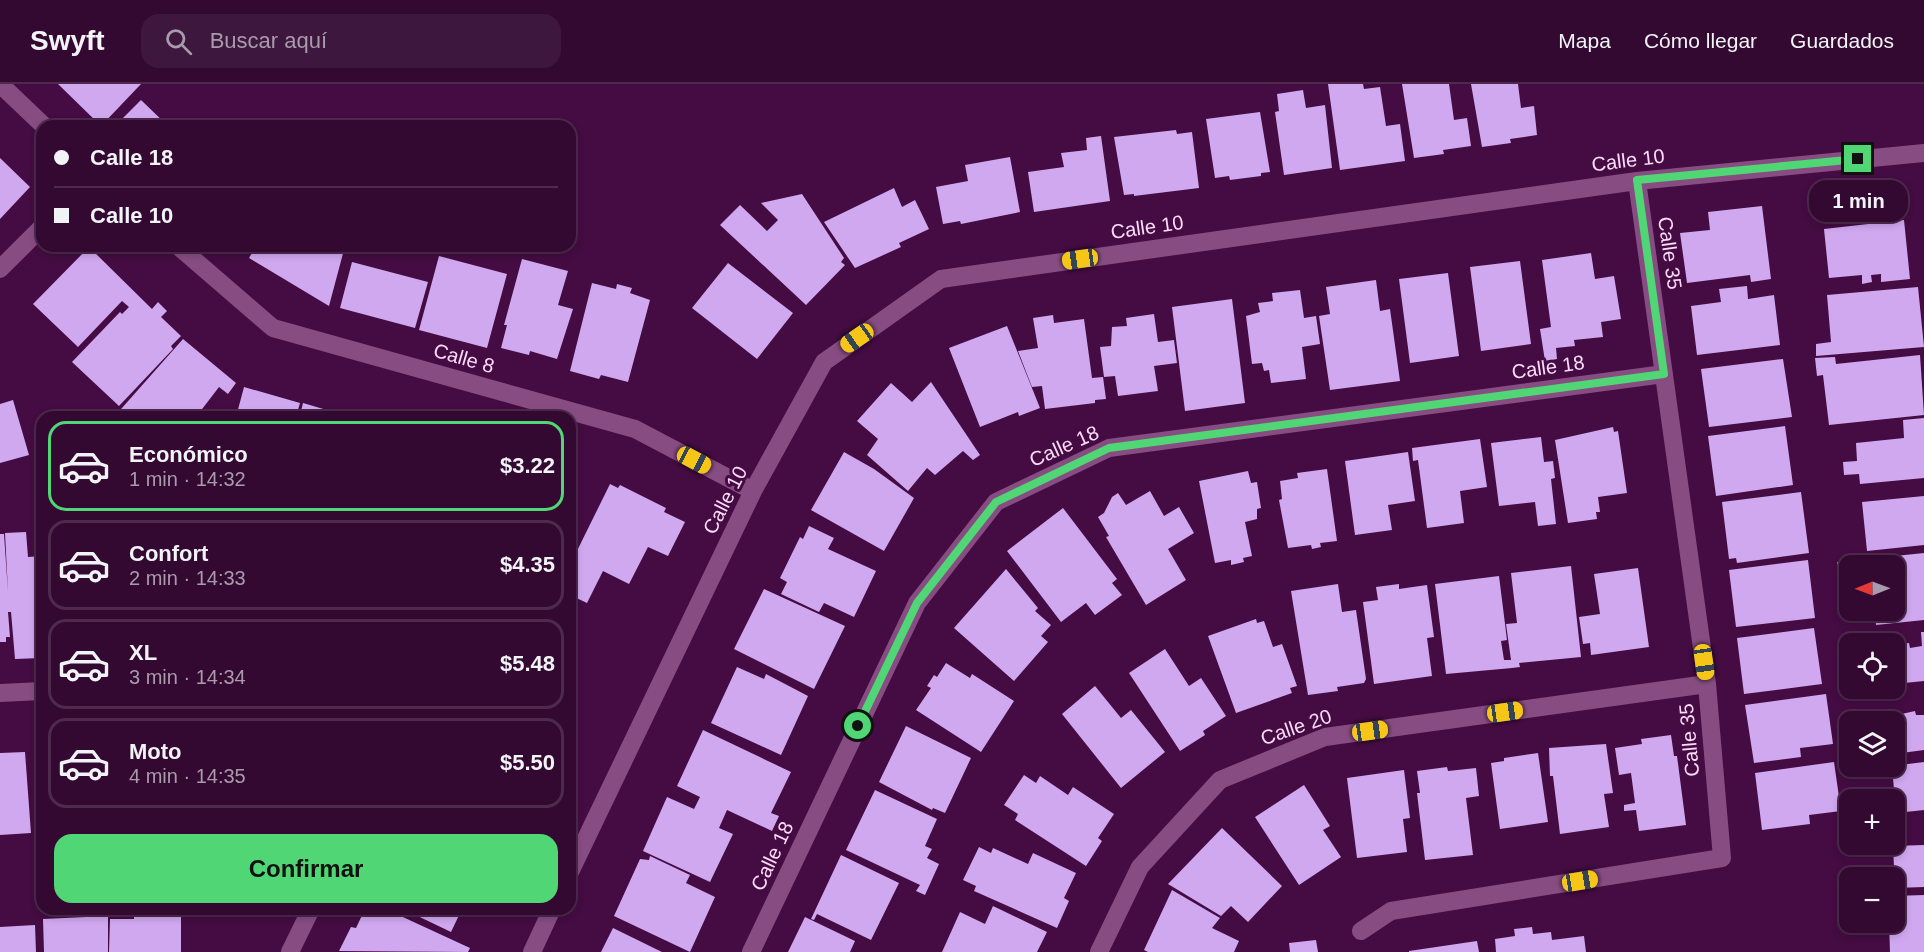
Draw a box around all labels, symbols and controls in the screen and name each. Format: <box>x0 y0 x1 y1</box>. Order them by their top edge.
search box <box>141 14 561 68</box>
text: Swyft <box>30 25 105 56</box>
icon: search <box>162 25 195 58</box>
text: Buscar aquí <box>210 28 327 53</box>
text: Mapa <box>1558 29 1611 52</box>
text: Cómo llegar <box>1644 29 1757 52</box>
text: Guardados <box>1790 29 1894 52</box>
text: Calle 18 <box>90 145 173 170</box>
street label: Calle 10 <box>1590 145 1666 175</box>
route end <box>1844 145 1871 172</box>
callout: 1 min <box>1808 180 1908 222</box>
text: 1 min <box>1832 190 1885 212</box>
text: Calle 10 <box>90 203 173 228</box>
street label: Calle 10 <box>1109 211 1185 243</box>
street label: Calle 35 <box>1654 215 1686 291</box>
car <box>1061 248 1099 270</box>
car <box>837 320 877 356</box>
street label: Calle 8 <box>431 339 497 377</box>
street label: Calle 18 <box>1510 351 1586 383</box>
street label: Calle 18 <box>1026 421 1102 471</box>
icon: car <box>57 439 111 493</box>
text: Económico <box>129 442 248 467</box>
car <box>674 444 714 476</box>
text: $3.22 <box>500 453 555 478</box>
street label: Calle 10 <box>699 462 751 538</box>
text: 1 min · 14:32 <box>129 468 246 490</box>
icon: car <box>57 538 111 592</box>
text: Confort <box>129 541 208 566</box>
text: $4.35 <box>500 552 555 577</box>
north arrow <box>1839 555 1905 621</box>
map controls <box>1839 555 1905 933</box>
text: 2 min · 14:33 <box>129 567 246 589</box>
button: locate <box>1839 633 1905 699</box>
icon: car <box>57 637 111 691</box>
text: XL <box>129 640 157 665</box>
car <box>1693 643 1715 681</box>
text: $5.48 <box>500 651 555 676</box>
text: 3 min · 14:34 <box>129 666 246 688</box>
car <box>1486 701 1524 723</box>
street label: Calle 35 <box>1675 702 1703 778</box>
street label: Calle 20 <box>1258 705 1334 749</box>
button: layers <box>1839 711 1905 777</box>
route start <box>844 712 871 739</box>
car <box>1351 720 1389 742</box>
icon: car <box>57 736 111 790</box>
text: Moto <box>129 739 182 764</box>
text: $5.50 <box>500 750 555 775</box>
text: 4 min · 14:35 <box>129 765 246 787</box>
button: + <box>1839 789 1905 855</box>
street label: Calle 18 <box>747 818 797 894</box>
button: Confirmar <box>54 834 558 903</box>
button: − <box>1839 867 1905 933</box>
car <box>1561 869 1599 893</box>

